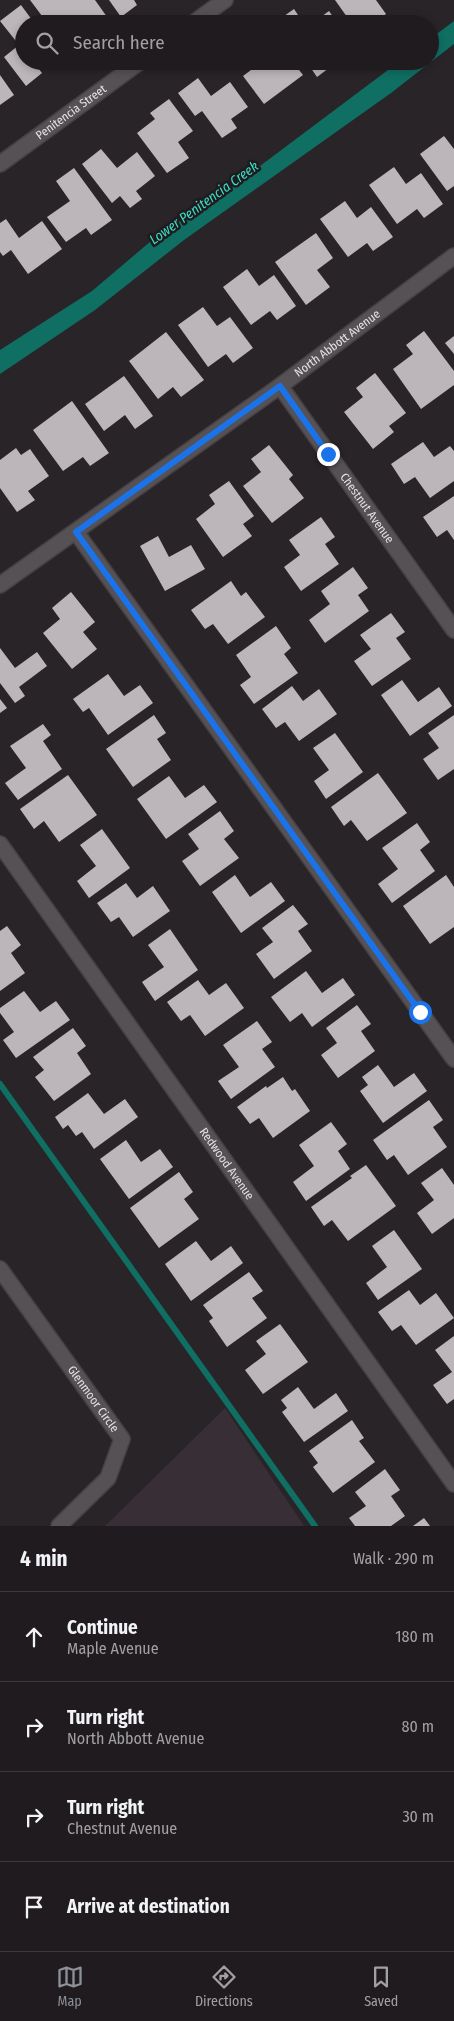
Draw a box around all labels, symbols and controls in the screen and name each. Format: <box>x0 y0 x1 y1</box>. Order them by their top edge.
search box <box>15 15 439 70</box>
icon: search <box>33 29 61 57</box>
text: Search here <box>73 31 165 54</box>
street label: Penitencia Street <box>33 82 109 142</box>
water label: Lower Penitencia Creek <box>146 158 262 248</box>
street label: North Abbott Avenue <box>292 307 383 380</box>
route end <box>317 443 340 466</box>
street label: Chestnut Avenue <box>337 470 397 546</box>
route start <box>409 1001 432 1024</box>
street label: Redwood Avenue <box>197 1125 257 1202</box>
street label: Glenmoor Circle <box>65 1363 122 1435</box>
text: 4 min <box>20 1546 68 1572</box>
text: Walk · 290 m <box>353 1549 434 1568</box>
text: Continue <box>67 1616 138 1639</box>
icon: ahead <box>20 1623 48 1651</box>
text: 180 m <box>395 1627 434 1646</box>
text: Maple Avenue <box>67 1639 159 1658</box>
text: Turn right <box>67 1706 144 1729</box>
icon: right <box>20 1713 48 1741</box>
text: 80 m <box>402 1717 434 1736</box>
text: North Abbott Avenue <box>67 1729 204 1748</box>
text: Turn right <box>67 1796 144 1819</box>
icon: right <box>20 1803 48 1831</box>
text: 30 m <box>402 1807 434 1826</box>
text: Chestnut Avenue <box>67 1819 177 1838</box>
icon: arrive <box>20 1893 48 1921</box>
text: Arrive at destination <box>67 1895 230 1918</box>
tab: Map <box>56 1963 84 2010</box>
tab: Directions <box>195 1963 253 2010</box>
tab: Saved <box>364 1963 398 2010</box>

